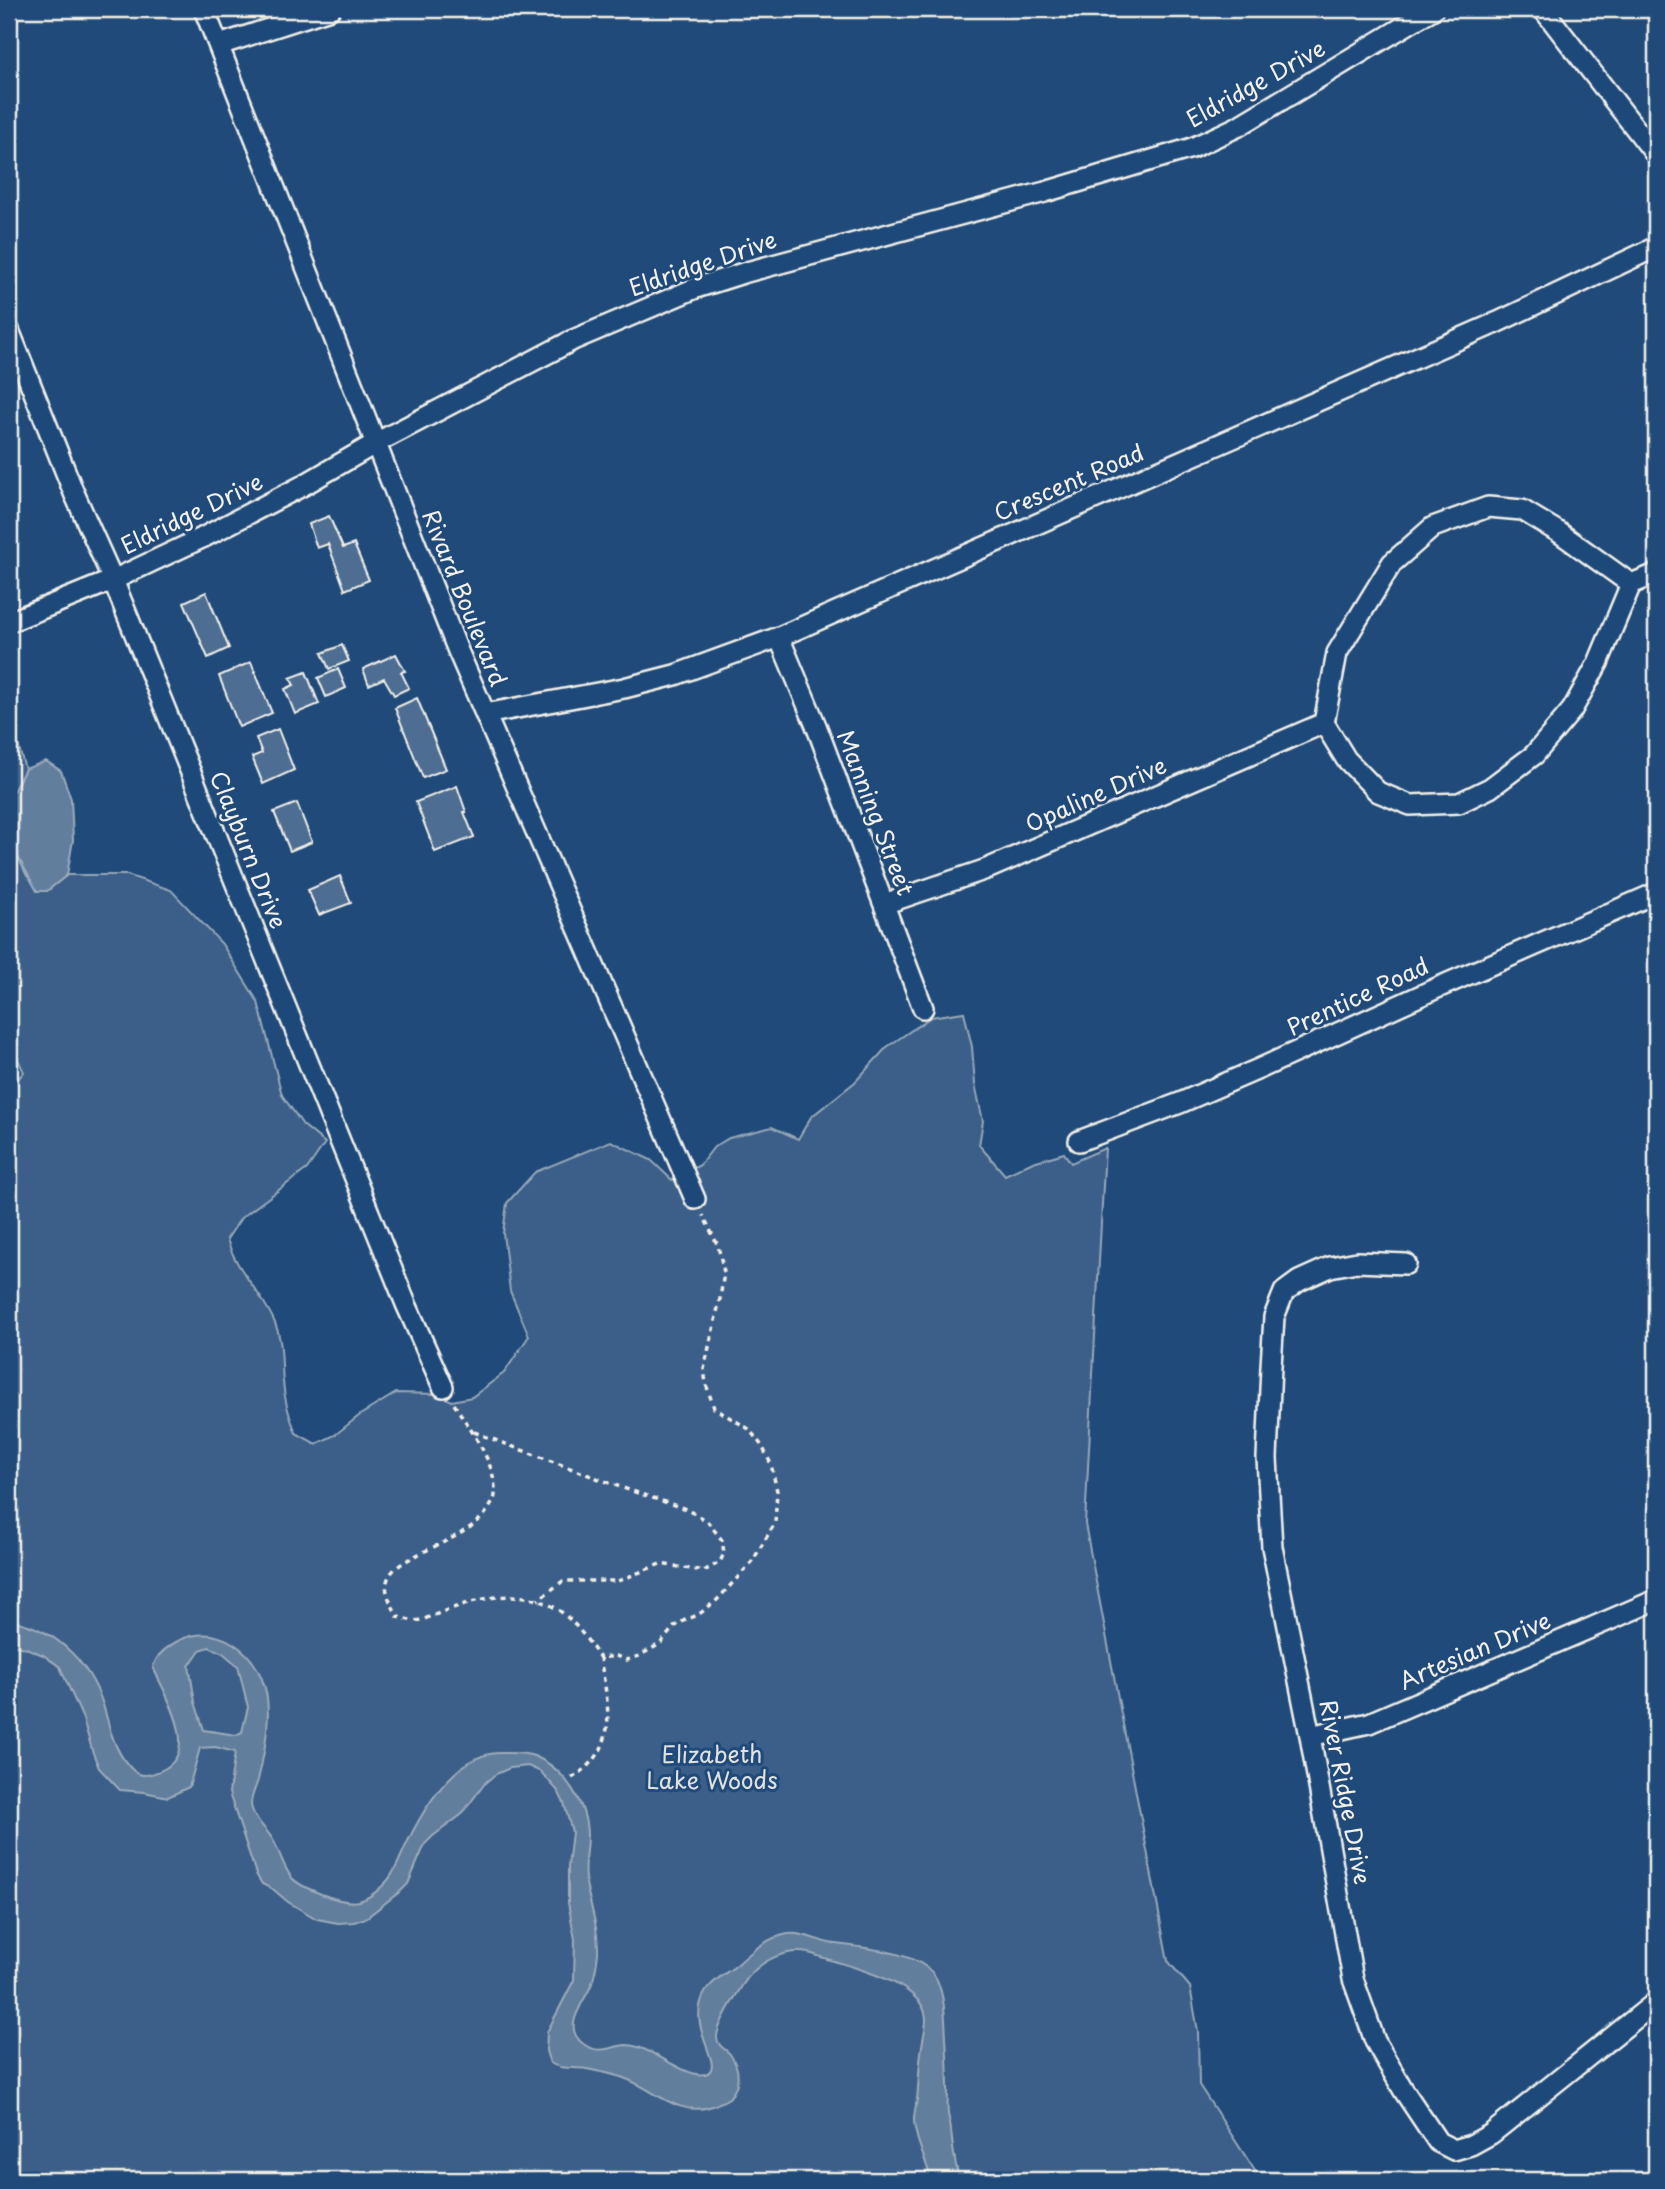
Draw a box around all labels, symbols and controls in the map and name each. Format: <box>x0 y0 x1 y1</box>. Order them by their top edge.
street label: Eldridge Drive <box>1179 30 1331 135</box>
street label: Eldridge Drive <box>624 221 781 304</box>
street label: Crescent Road <box>988 434 1149 529</box>
street label: Eldridge Drive <box>114 463 268 562</box>
street label: Rivard Boulevard <box>414 504 517 691</box>
street label: Manning Street <box>829 725 924 900</box>
street label: Opaline Drive <box>1019 747 1172 840</box>
street label: Clayburn Drive <box>202 765 297 934</box>
street label: Prentice Road <box>1281 947 1434 1044</box>
street label: Artesian Drive <box>1393 1602 1556 1697</box>
street label: River Ridge Drive <box>1311 1696 1382 1887</box>
park label: Elizabeth Lake Woods <box>646 1736 778 1797</box>

